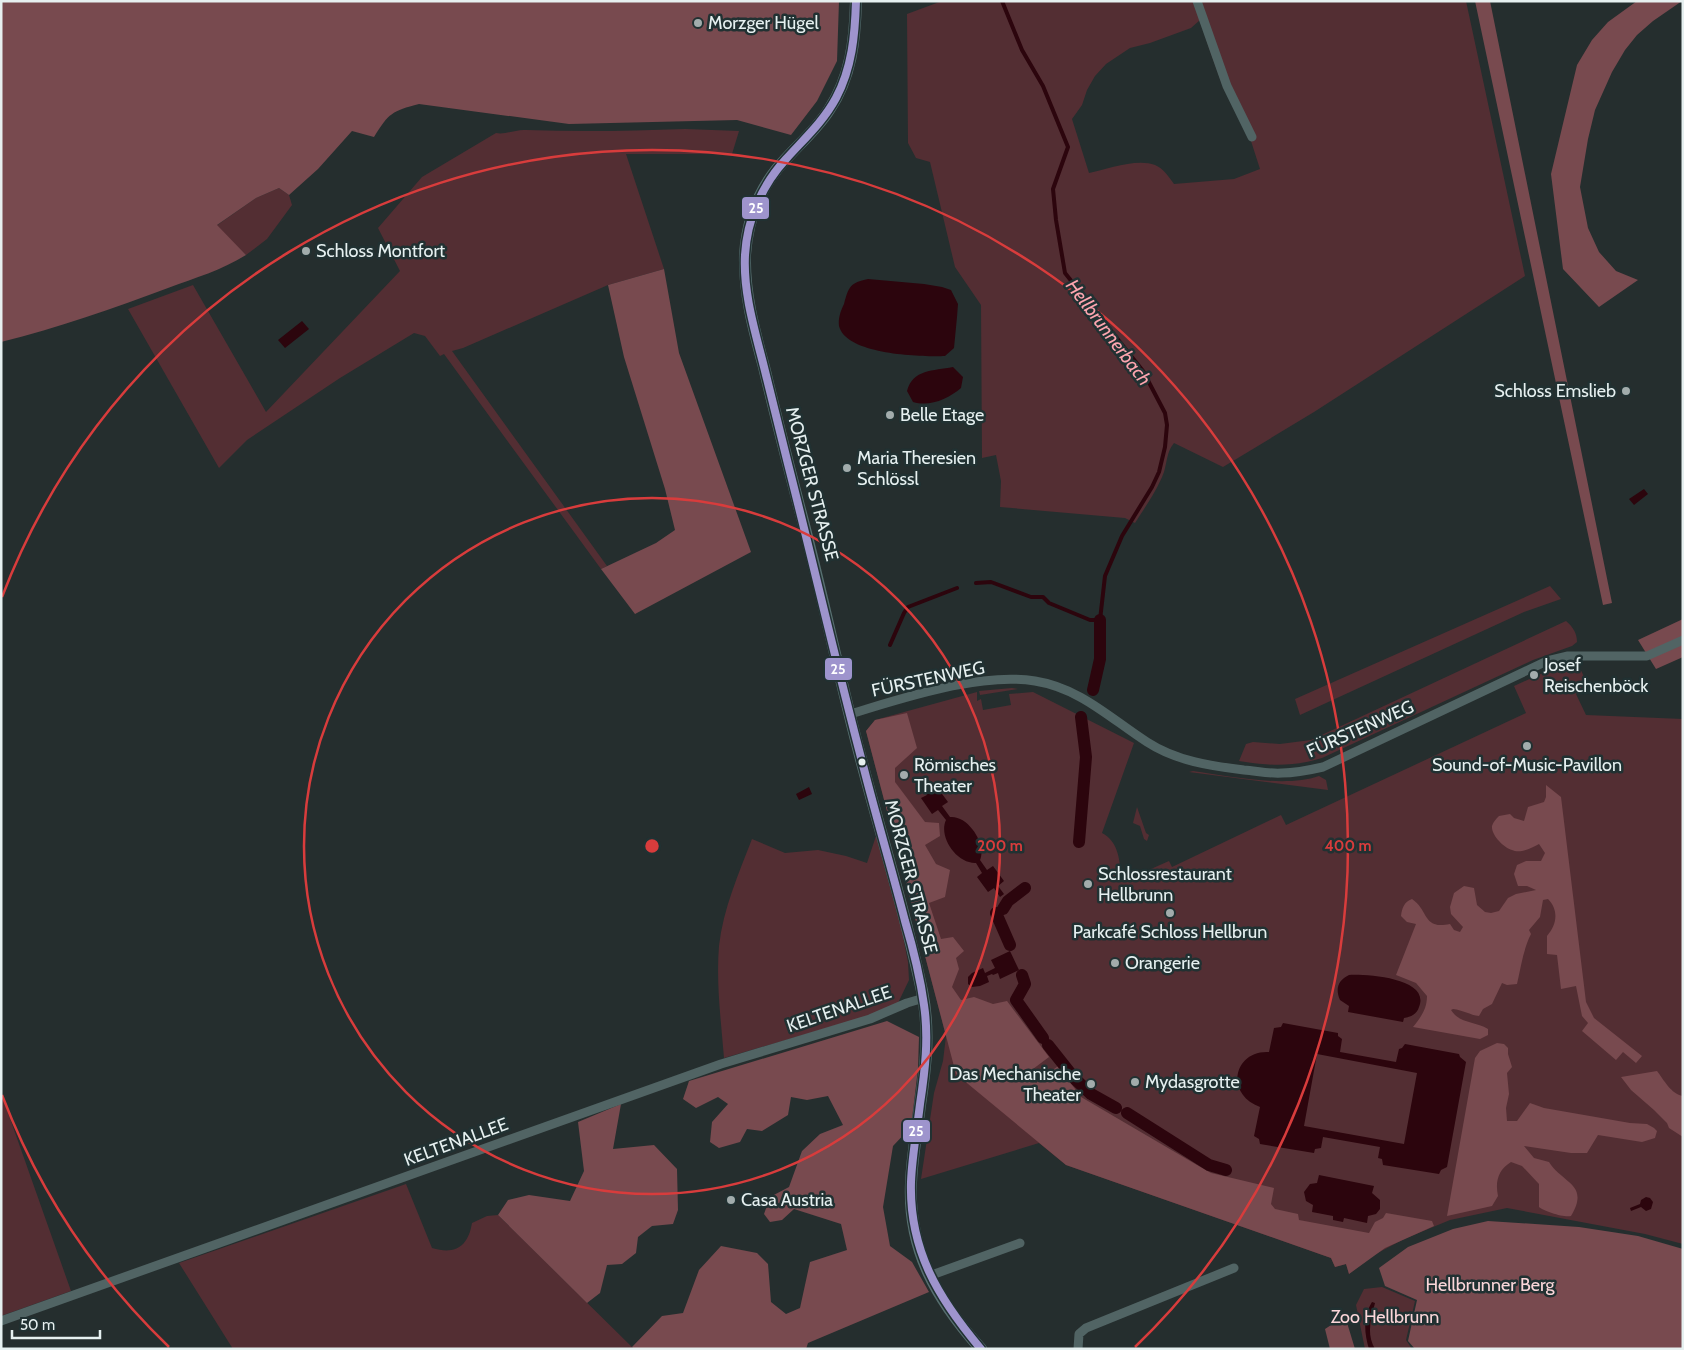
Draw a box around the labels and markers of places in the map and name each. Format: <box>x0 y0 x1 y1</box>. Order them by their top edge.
place label: Morzger Hügel <box>708 12 819 34</box>
marker: Morzger Hügel <box>692 17 704 29</box>
place label: Schloss Montfort <box>316 240 445 262</box>
marker: Schloss Montfort <box>300 245 312 257</box>
place label: Schloss Emslieb <box>1494 380 1616 402</box>
marker: Schloss Emslieb <box>1620 385 1632 397</box>
place label: Belle Etage <box>900 404 984 426</box>
marker: Belle Etage <box>884 409 896 421</box>
place label: Maria Theresien Schlössl <box>857 447 976 490</box>
marker: Maria Theresien Schlössl <box>841 462 853 474</box>
place label: Josef Reischenböck <box>1543 654 1649 697</box>
marker: Josef Reischenböck <box>1528 669 1540 681</box>
marker: Sound-of-Music-Pavillon <box>1521 740 1533 752</box>
place label: Römisches Theater <box>914 754 996 797</box>
place label: Sound-of-Music-Pavillon <box>1432 754 1622 776</box>
unlabelled marker <box>857 757 867 767</box>
marker: Römisches Theater <box>898 769 910 781</box>
centre of rings <box>643 837 661 855</box>
place label: Schlossrestaurant Hellbrunn <box>1098 863 1232 906</box>
marker: Schlossrestaurant Hellbrunn <box>1082 878 1094 890</box>
marker: Parkcafé Schloss Hellbrun <box>1164 907 1176 919</box>
place label: Parkcafé Schloss Hellbrun <box>1073 921 1267 943</box>
place label: Orangerie <box>1125 952 1200 974</box>
marker: Orangerie <box>1109 957 1121 969</box>
place label: Das Mechanische Theater <box>949 1063 1081 1106</box>
place label: Mydasgrotte <box>1145 1071 1240 1093</box>
marker: Mydasgrotte <box>1129 1076 1141 1088</box>
marker: Das Mechanische Theater <box>1085 1078 1097 1090</box>
place label: Casa Austria <box>741 1189 833 1211</box>
marker: Casa Austria <box>725 1194 737 1206</box>

